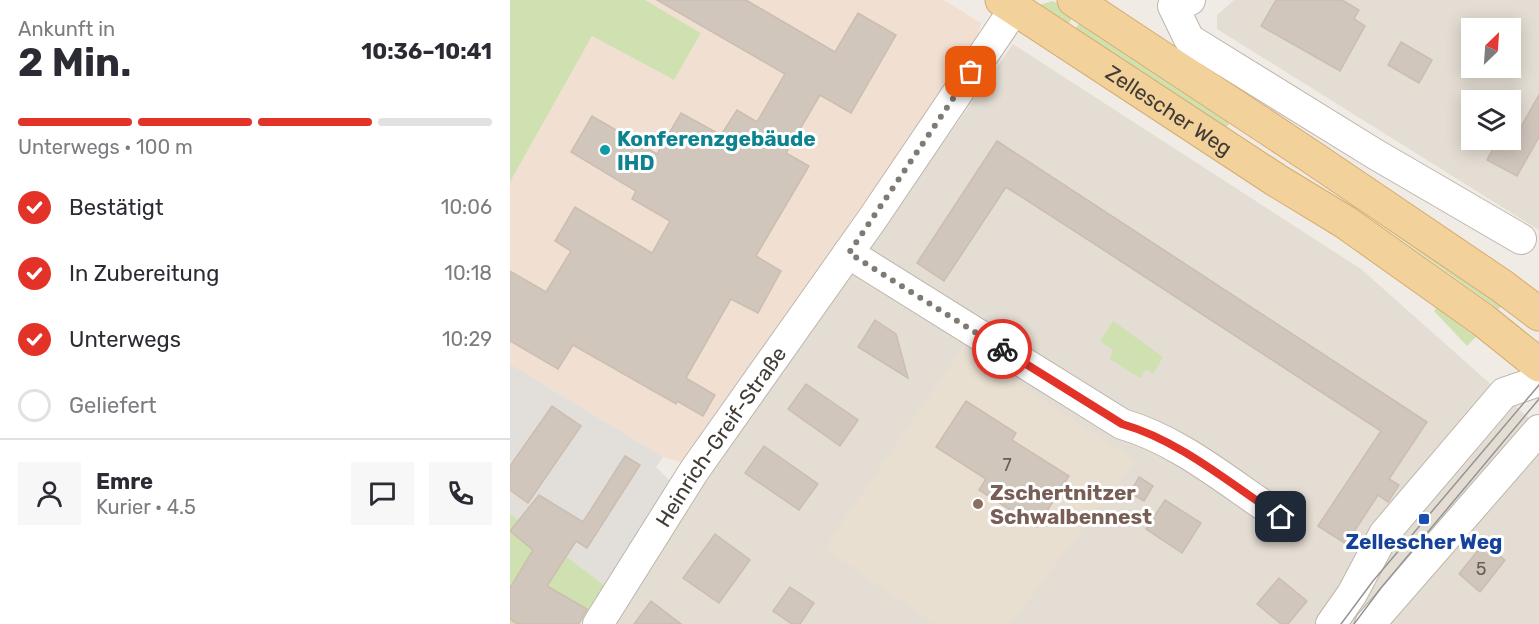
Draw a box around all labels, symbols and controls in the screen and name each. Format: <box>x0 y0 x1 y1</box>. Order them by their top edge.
text: Ankunft in <box>18 17 115 41</box>
north arrow <box>1461 18 1521 78</box>
map controls <box>1461 18 1521 150</box>
text: 10:36–10:41 <box>361 38 492 65</box>
text: 2 Min. <box>18 40 131 86</box>
pin <box>945 46 996 97</box>
icon: bag <box>954 55 987 88</box>
street label: Zellescher Weg <box>1101 59 1237 160</box>
button: layers <box>1461 90 1521 150</box>
place label: Konferenzgebäude IHD <box>617 126 816 175</box>
text: Unterwegs · 100 m <box>18 135 193 159</box>
marker: Konferenzgebäude IHD <box>598 143 612 157</box>
icon: check <box>18 191 51 224</box>
text: Bestätigt <box>69 194 164 221</box>
text: 10:06 <box>441 195 492 219</box>
icon: check <box>18 257 51 290</box>
text: In Zubereitung <box>69 260 219 287</box>
text: 10:18 <box>444 261 492 285</box>
courier <box>972 319 1032 379</box>
icon: check <box>18 323 51 356</box>
text: Unterwegs <box>69 326 181 353</box>
text: 10:29 <box>442 327 492 351</box>
icon: bike <box>986 333 1019 366</box>
street label: Heinrich-Greif-Straße <box>650 341 791 531</box>
text: Geliefert <box>69 392 157 419</box>
house number: 7 <box>1002 454 1012 476</box>
button: person <box>18 462 81 525</box>
button: chat <box>351 462 414 525</box>
button: phone <box>429 462 492 525</box>
text: Emre <box>96 468 153 495</box>
place label: Zschertnitzer Schwalbennest <box>990 480 1152 529</box>
pin <box>1255 491 1306 542</box>
text: Kurier · 4.5 <box>96 495 196 519</box>
marker: Zschertnitzer Schwalbennest <box>971 497 985 511</box>
icon: home <box>1264 500 1297 533</box>
marker: Zellescher Weg <box>1417 512 1431 526</box>
place label: Zellescher Weg <box>1346 529 1502 554</box>
house number: 5 <box>1476 558 1486 580</box>

